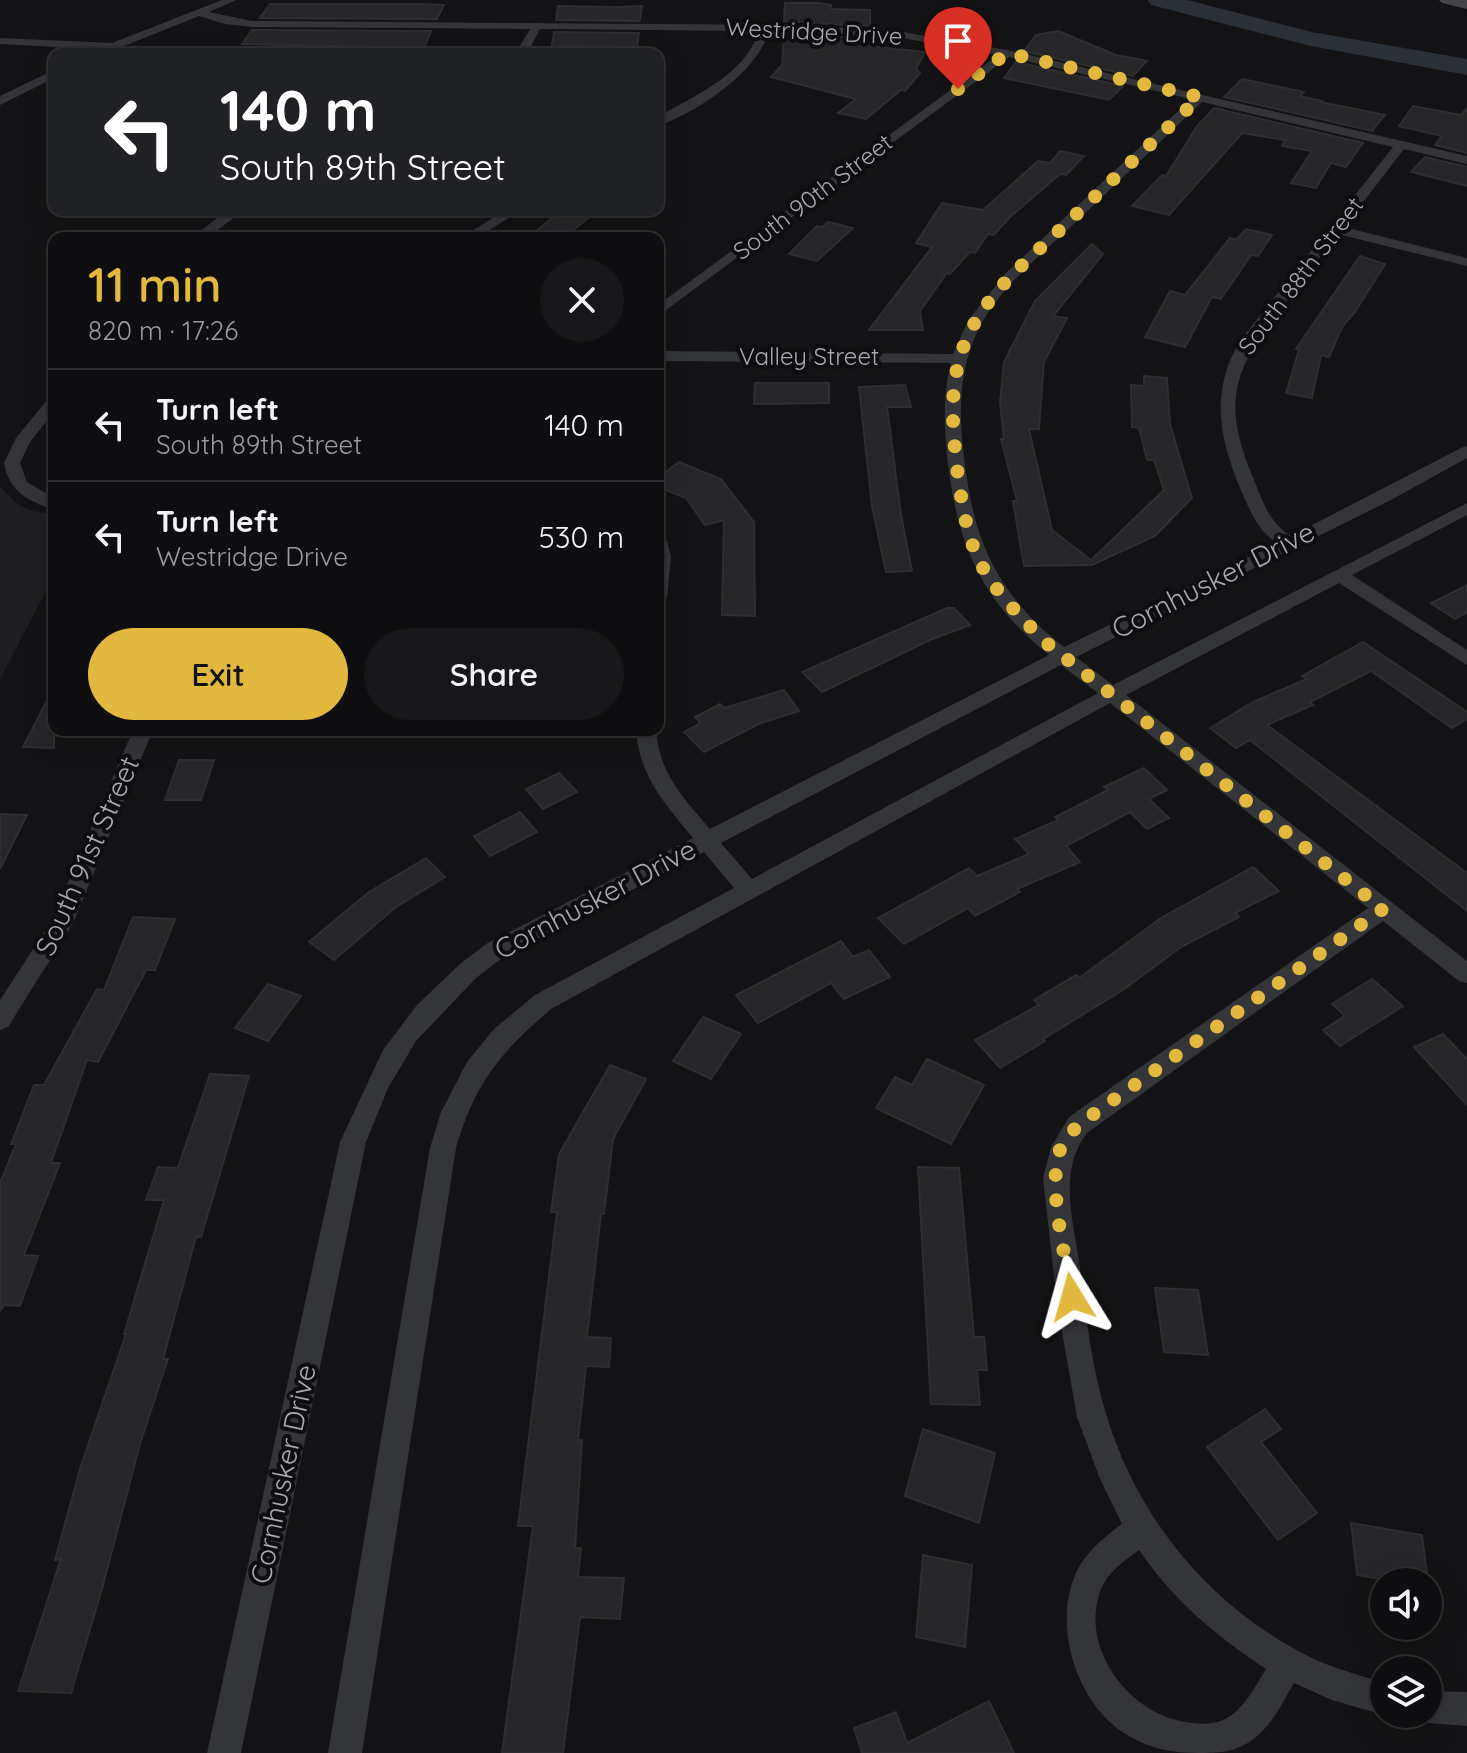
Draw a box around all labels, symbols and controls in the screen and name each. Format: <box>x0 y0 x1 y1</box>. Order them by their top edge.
pin <box>924 7 992 89</box>
street label: Westridge Drive <box>725 11 903 51</box>
icon: arrive <box>936 19 980 63</box>
text: 140 m <box>220 75 376 145</box>
icon: left <box>88 80 192 184</box>
street label: South 90th Street <box>727 127 898 266</box>
text: South 89th Street <box>220 144 505 189</box>
street label: South 88th Street <box>1231 191 1369 360</box>
text: 11 min <box>88 254 222 314</box>
button: close <box>540 258 624 342</box>
text: 820 m · 17:26 <box>88 314 238 347</box>
street label: Valley Street <box>739 341 879 371</box>
text: Turn left <box>156 390 279 428</box>
icon: left <box>88 403 132 447</box>
text: 140 m <box>544 406 624 444</box>
text: South 89th Street <box>156 428 362 461</box>
text: Turn left <box>156 502 279 540</box>
street label: Cornhusker Drive <box>1105 513 1320 646</box>
icon: left <box>88 515 132 559</box>
text: 530 m <box>539 518 624 556</box>
text: Westridge Drive <box>156 540 348 573</box>
button: Exit <box>88 628 348 720</box>
button: Share <box>364 628 624 720</box>
street label: South 91st Street <box>27 751 146 961</box>
street label: Cornhusker Drive <box>488 831 701 966</box>
position arrow <box>1030 1255 1114 1339</box>
street label: Cornhusker Drive <box>242 1361 323 1587</box>
map controls <box>1370 1568 1442 1728</box>
button: sound <box>1370 1568 1442 1640</box>
button: layers <box>1370 1656 1442 1728</box>

